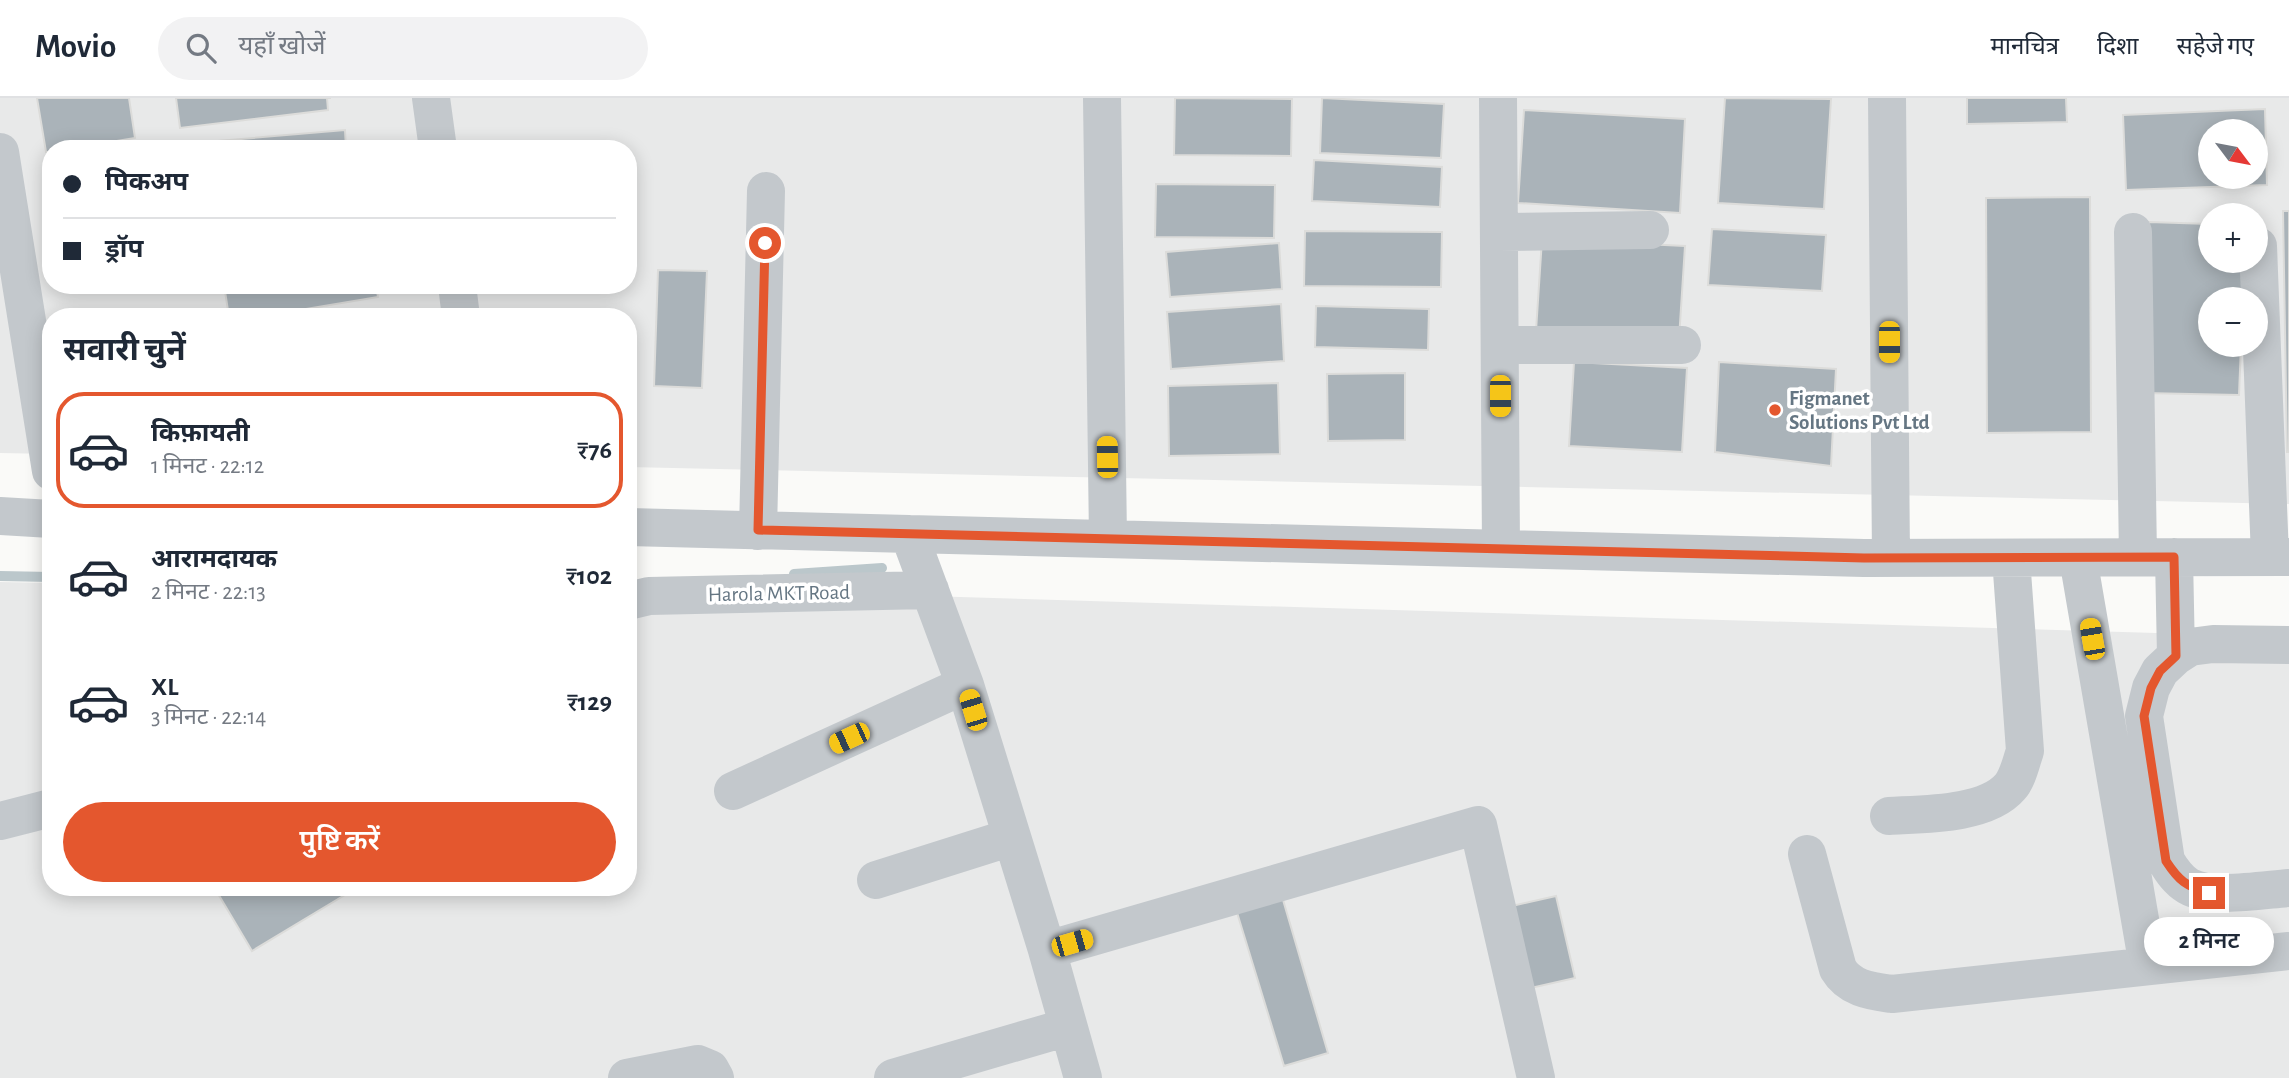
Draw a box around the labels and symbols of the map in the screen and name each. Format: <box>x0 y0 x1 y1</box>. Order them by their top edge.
north arrow <box>2198 119 2268 189</box>
route start <box>749 227 781 259</box>
car <box>1879 321 1900 363</box>
car <box>1490 375 1511 417</box>
place label: Figmanet Solutions Pvt Ltd <box>1789 388 1930 433</box>
marker: Figmanet Solutions Pvt Ltd <box>1767 402 1783 418</box>
car <box>1097 436 1118 478</box>
street label: Harola MKT Road <box>708 582 850 605</box>
car <box>2079 616 2106 662</box>
car <box>957 687 990 733</box>
car <box>826 720 873 756</box>
route end <box>2193 877 2225 909</box>
callout: 2 मिनट <box>2144 918 2274 966</box>
car <box>1049 927 1096 959</box>

